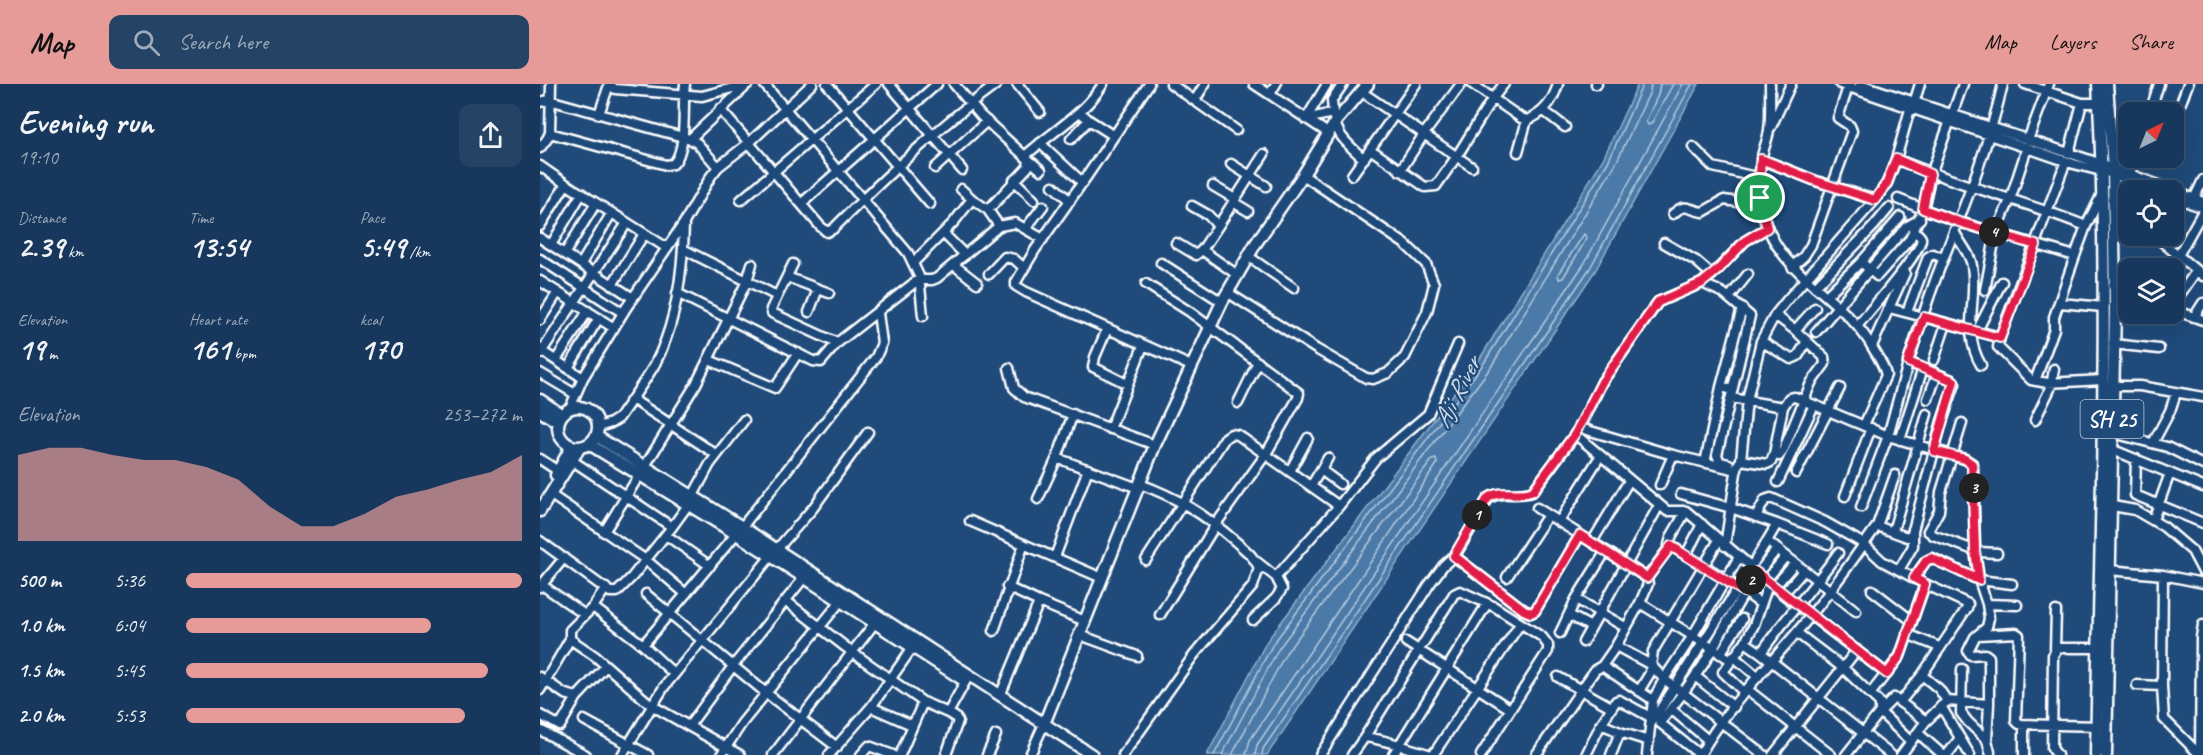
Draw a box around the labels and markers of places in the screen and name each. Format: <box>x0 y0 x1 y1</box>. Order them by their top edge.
pin <box>1734 172 1785 223</box>
pin: 4 <box>1979 217 2009 247</box>
pin: 3 <box>1959 473 1989 503</box>
pin: 1 <box>1462 500 1492 530</box>
pin: 2 <box>1736 565 1766 595</box>

